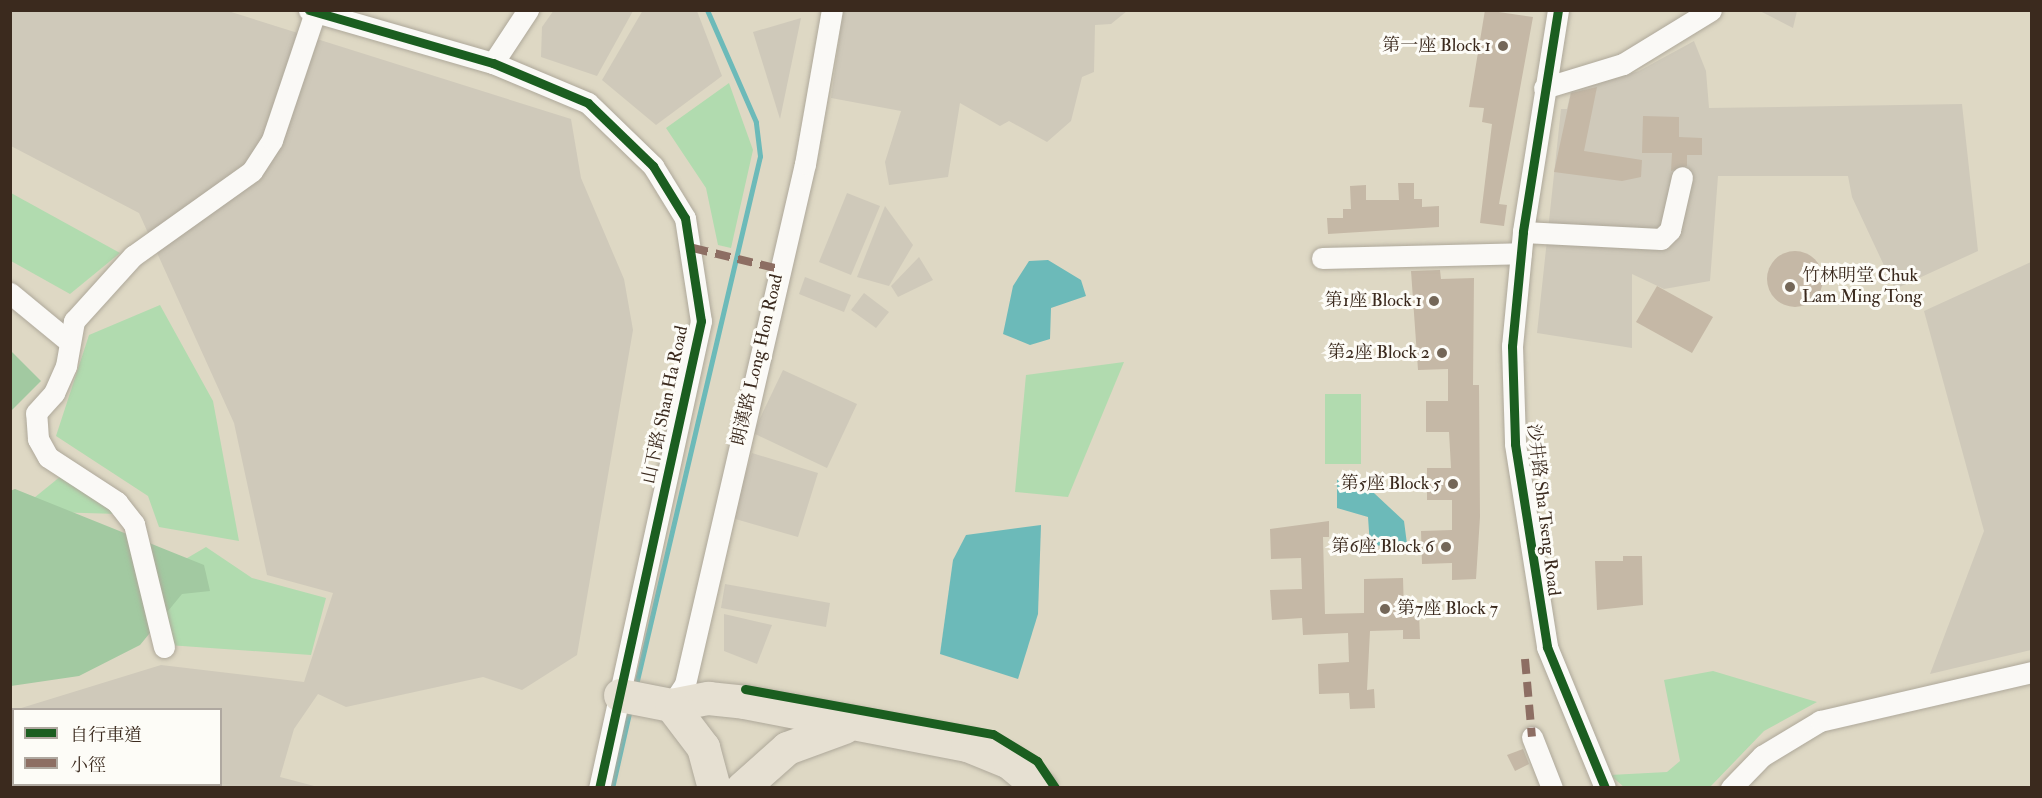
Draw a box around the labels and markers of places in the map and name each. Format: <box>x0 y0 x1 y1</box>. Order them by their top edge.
place label: 第一座 Block 1 <box>1382 35 1491 57</box>
marker: 第一座 Block 1 <box>1496 39 1510 53</box>
place label: 竹林明堂 Chuk Lam Ming Tong <box>1802 266 1922 308</box>
marker: 竹林明堂 Chuk Lam Ming Tong <box>1783 280 1797 294</box>
place label: 第1座 Block 1 <box>1325 290 1422 312</box>
marker: 第1座 Block 1 <box>1427 294 1441 308</box>
place label: 第2座 Block 2 <box>1327 342 1430 364</box>
marker: 第2座 Block 2 <box>1435 346 1449 360</box>
place label: 第5座 Block 5 <box>1341 473 1441 495</box>
marker: 第5座 Block 5 <box>1446 477 1460 491</box>
place label: 第6座 Block 6 <box>1331 536 1434 558</box>
marker: 第6座 Block 6 <box>1439 540 1453 554</box>
place label: 第7座 Block 7 <box>1397 598 1498 620</box>
marker: 第7座 Block 7 <box>1378 602 1392 616</box>

